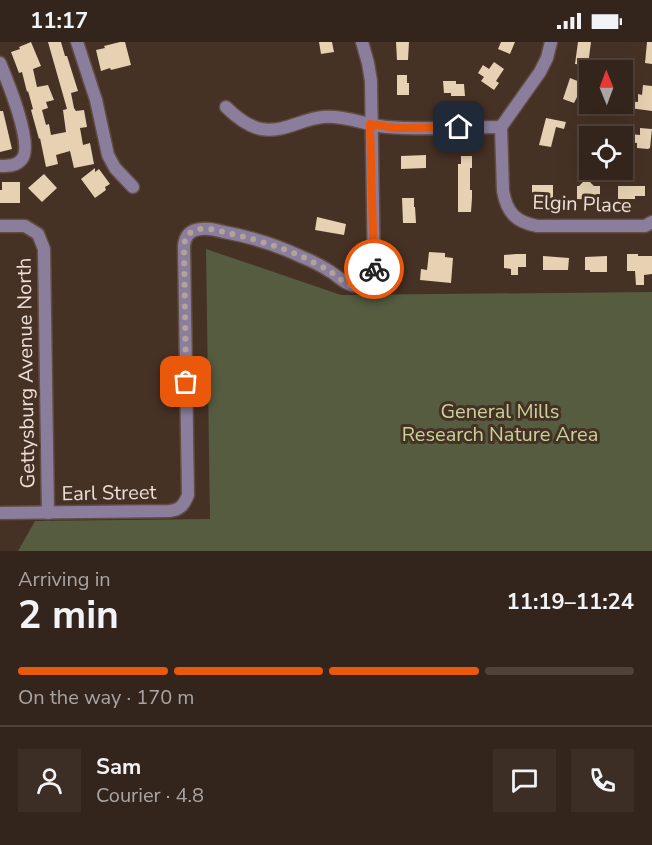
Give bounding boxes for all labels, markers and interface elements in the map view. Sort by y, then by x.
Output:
text: 11:17 [30,6,88,36]
north arrow [579,60,633,114]
map controls [579,60,633,180]
pin [433,101,484,152]
icon: home [442,110,475,143]
button: locate [579,126,633,180]
street label: Elgin Place [532,189,632,219]
courier [344,239,404,299]
icon: bike [358,253,391,286]
street label: Gettysburg Avenue North [10,257,42,489]
pin [160,356,211,407]
icon: bag [169,365,202,398]
park label: General Mills Research Nature Area [402,398,598,448]
street label: Earl Street [61,479,158,507]
text: Arriving in [18,566,111,593]
text: 11:19–11:24 [506,587,634,617]
text: 2 min [18,589,119,642]
text: On the way · 170 m [18,684,194,711]
button: person [18,749,81,812]
button: chat [493,749,556,812]
button: phone [571,749,634,812]
text: Sam [96,752,141,782]
text: Courier · 4.8 [96,782,204,809]

